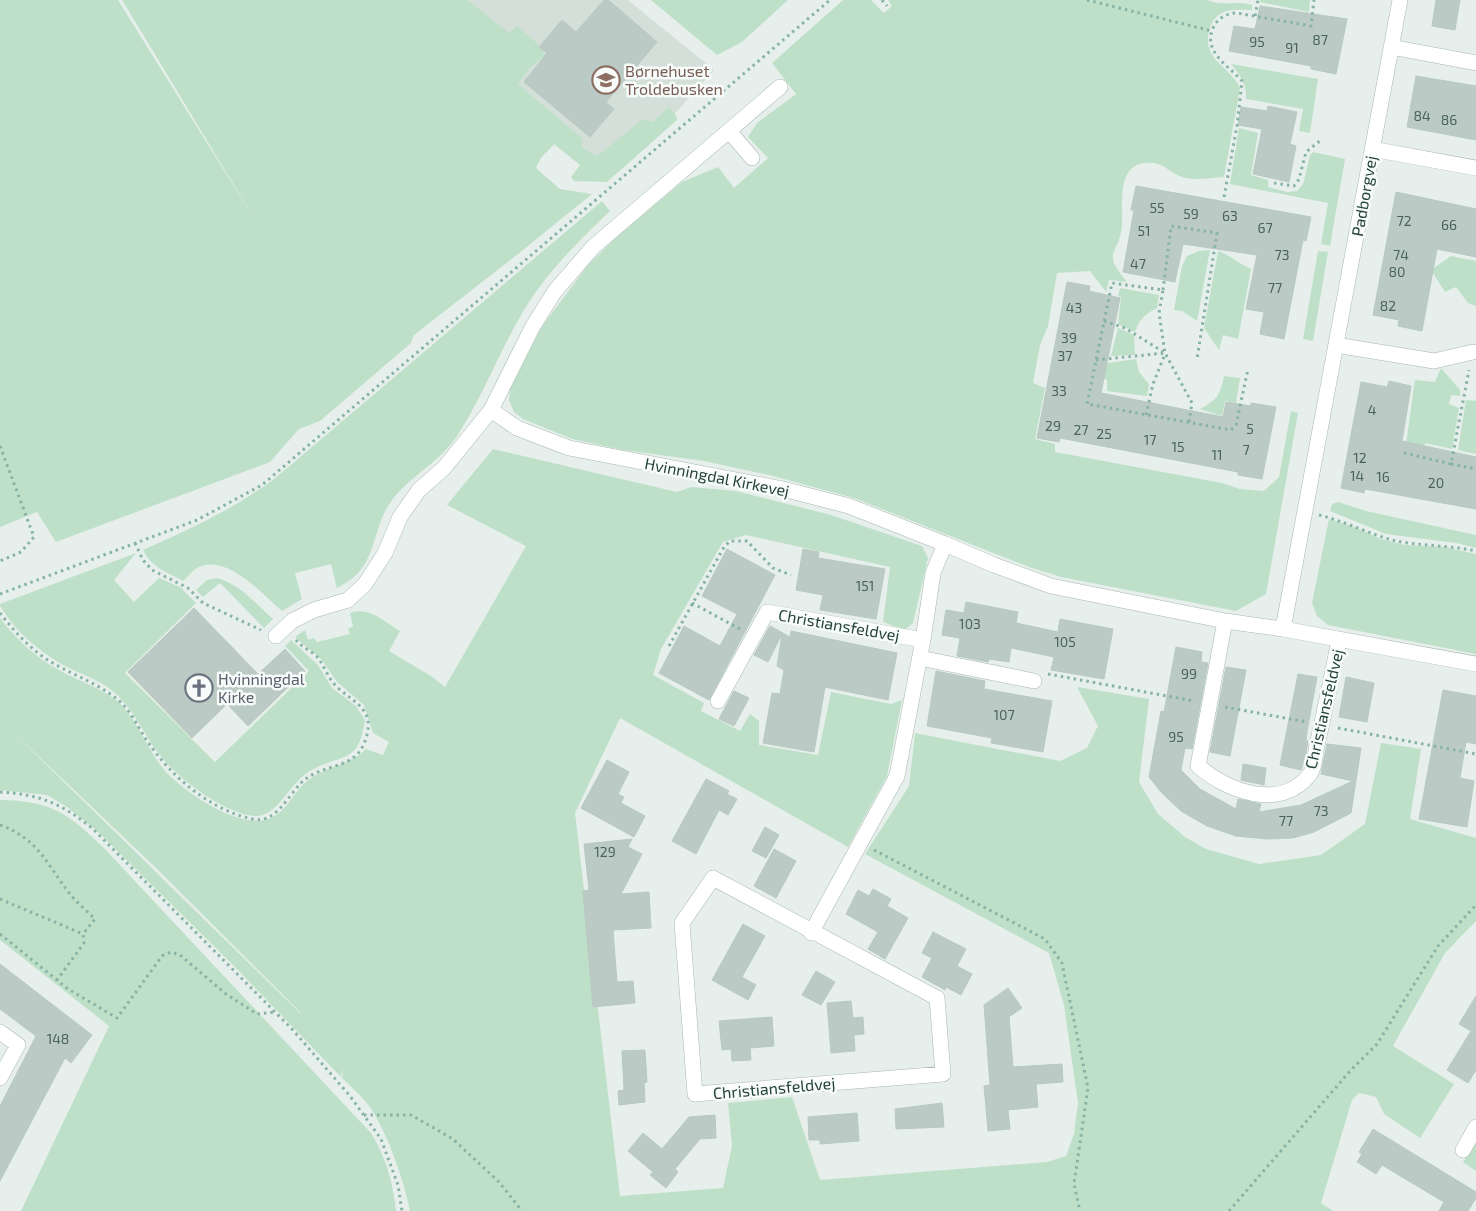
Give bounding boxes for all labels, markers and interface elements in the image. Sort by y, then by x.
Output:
house number: 87 [1312,31,1328,48]
house number: 95 [1249,33,1265,50]
house number: 91 [1285,39,1299,56]
place label: Børnehuset Troldebusken [625,61,723,98]
school or university icon: Børnehuset Troldebusken [591,65,621,95]
house number: 84 [1413,107,1431,124]
house number: 86 [1441,111,1457,128]
street label: Padborgvej [1347,154,1381,238]
house number: 55 [1149,199,1165,216]
house number: 59 [1183,205,1199,222]
house number: 63 [1222,207,1238,224]
house number: 72 [1396,212,1412,229]
house number: 66 [1441,216,1457,233]
house number: 67 [1257,219,1273,236]
house number: 51 [1137,222,1151,239]
house number: 73 [1275,246,1289,263]
house number: 74 [1393,246,1409,263]
house number: 47 [1130,255,1146,272]
house number: 80 [1389,263,1405,280]
house number: 77 [1268,279,1282,296]
house number: 82 [1380,297,1396,314]
house number: 43 [1066,299,1082,316]
house number: 39 [1061,329,1077,346]
house number: 37 [1058,347,1072,364]
house number: 33 [1051,382,1067,399]
house number: 4 [1368,401,1376,418]
house number: 29 [1045,417,1061,434]
house number: 5 [1246,420,1254,437]
house number: 27 [1073,421,1089,438]
house number: 25 [1096,425,1112,442]
house number: 17 [1144,431,1156,448]
house number: 15 [1171,438,1185,455]
house number: 7 [1242,441,1250,458]
house number: 11 [1211,446,1223,463]
house number: 12 [1353,449,1367,466]
street label: Hvinningdal Kirkevej [643,453,791,501]
house number: 14 [1350,467,1364,484]
house number: 16 [1376,468,1390,485]
house number: 20 [1428,474,1444,491]
house number: 151 [856,577,874,594]
street label: Christiansfeldvej [777,605,901,645]
house number: 103 [959,615,981,632]
house number: 105 [1054,633,1076,650]
street label: Christiansfeldvej [1300,647,1348,771]
house number: 99 [1181,665,1197,682]
place label: Hvinningdal Kirke [218,669,305,706]
church icon: Hvinningdal Kirke [184,673,214,703]
house number: 107 [993,706,1015,723]
house number: 95 [1168,728,1184,745]
house number: 73 [1314,802,1328,819]
house number: 77 [1279,812,1293,829]
house number: 129 [594,843,616,860]
house number: 148 [47,1030,69,1047]
street label: Christiansfeldvej [712,1073,836,1103]

